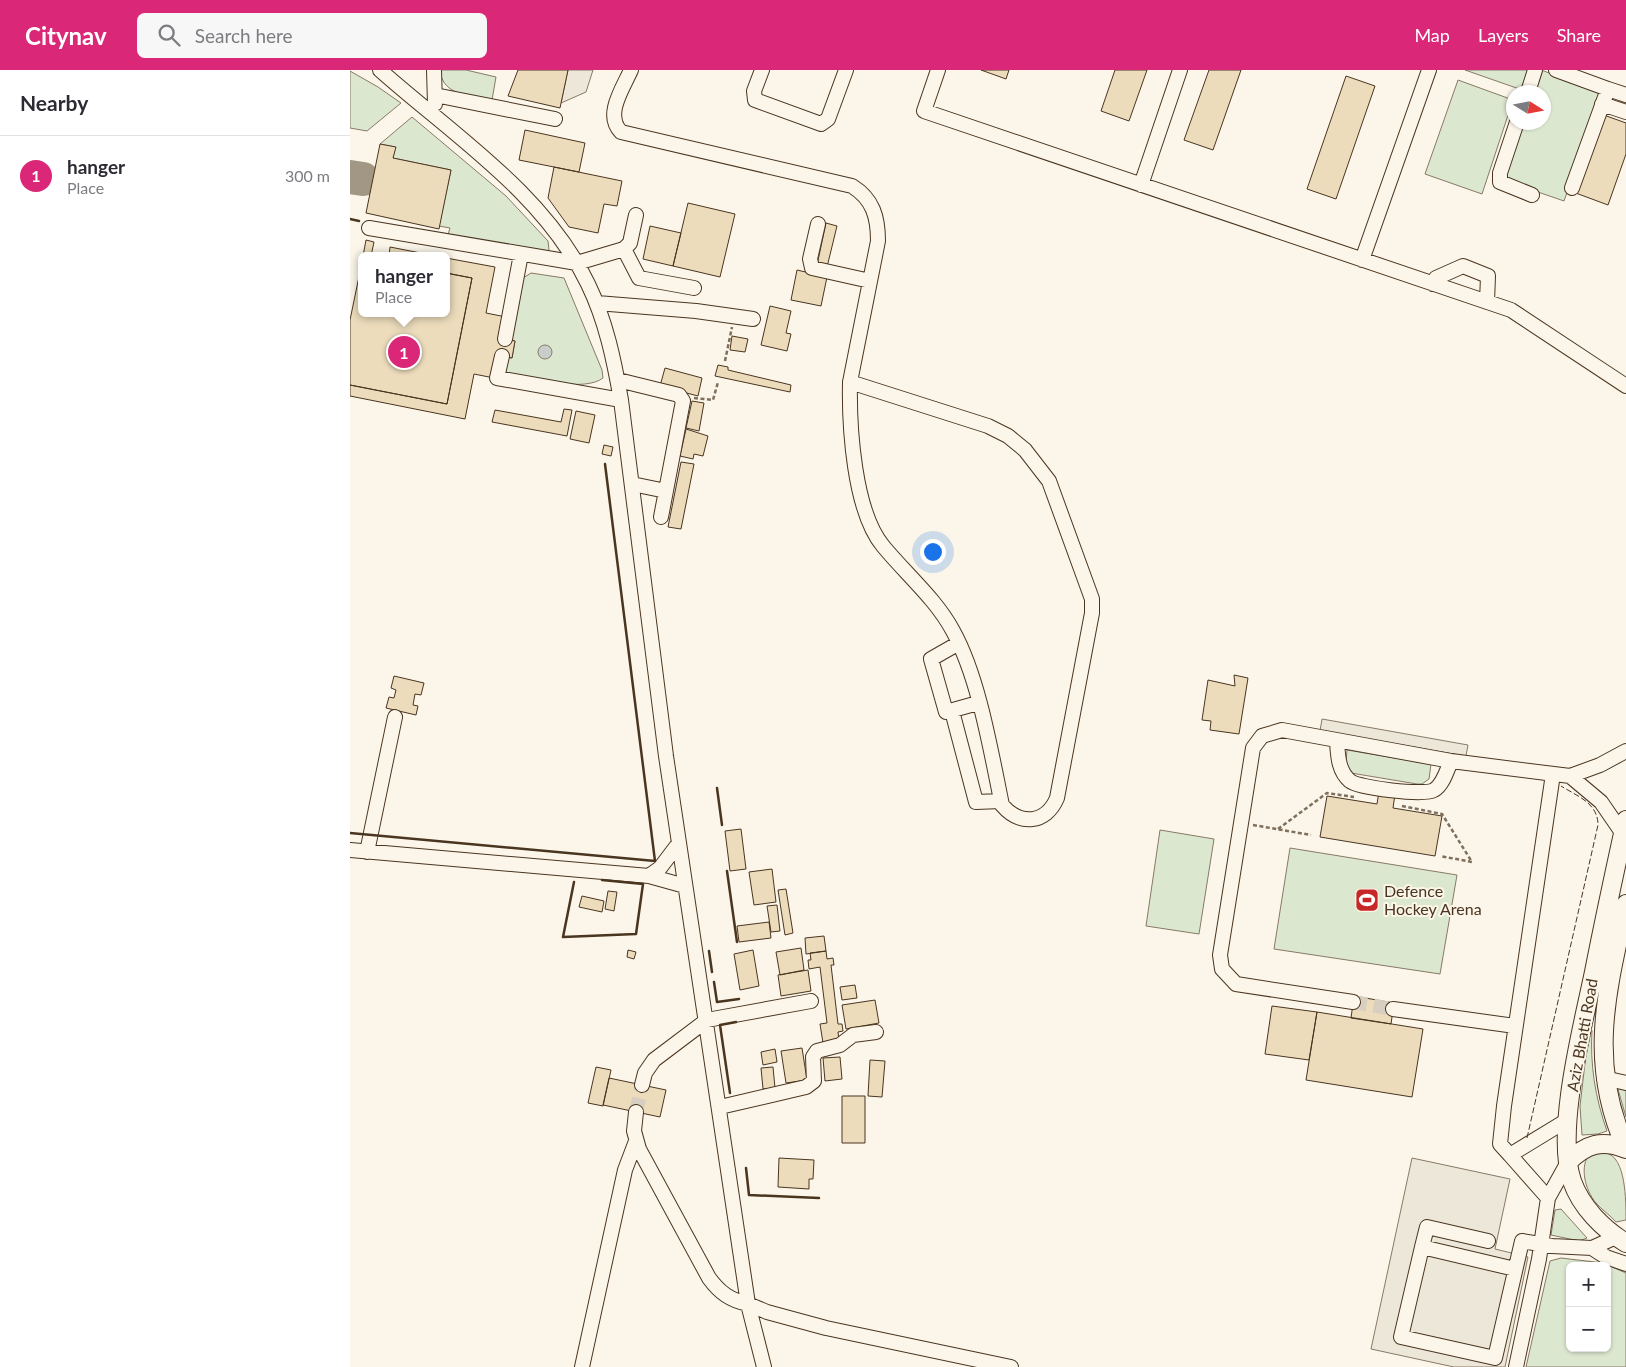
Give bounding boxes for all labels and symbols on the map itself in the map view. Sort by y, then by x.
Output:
north arrow [1506,85,1551,130]
pin: 1 [388,333,420,371]
your location [920,539,946,565]
place label: Defence Hockey Arena [1384,881,1482,918]
sports icon: Defence Hockey Arena [1354,887,1380,913]
street label: Aziz Bhatti Road [1562,977,1601,1093]

